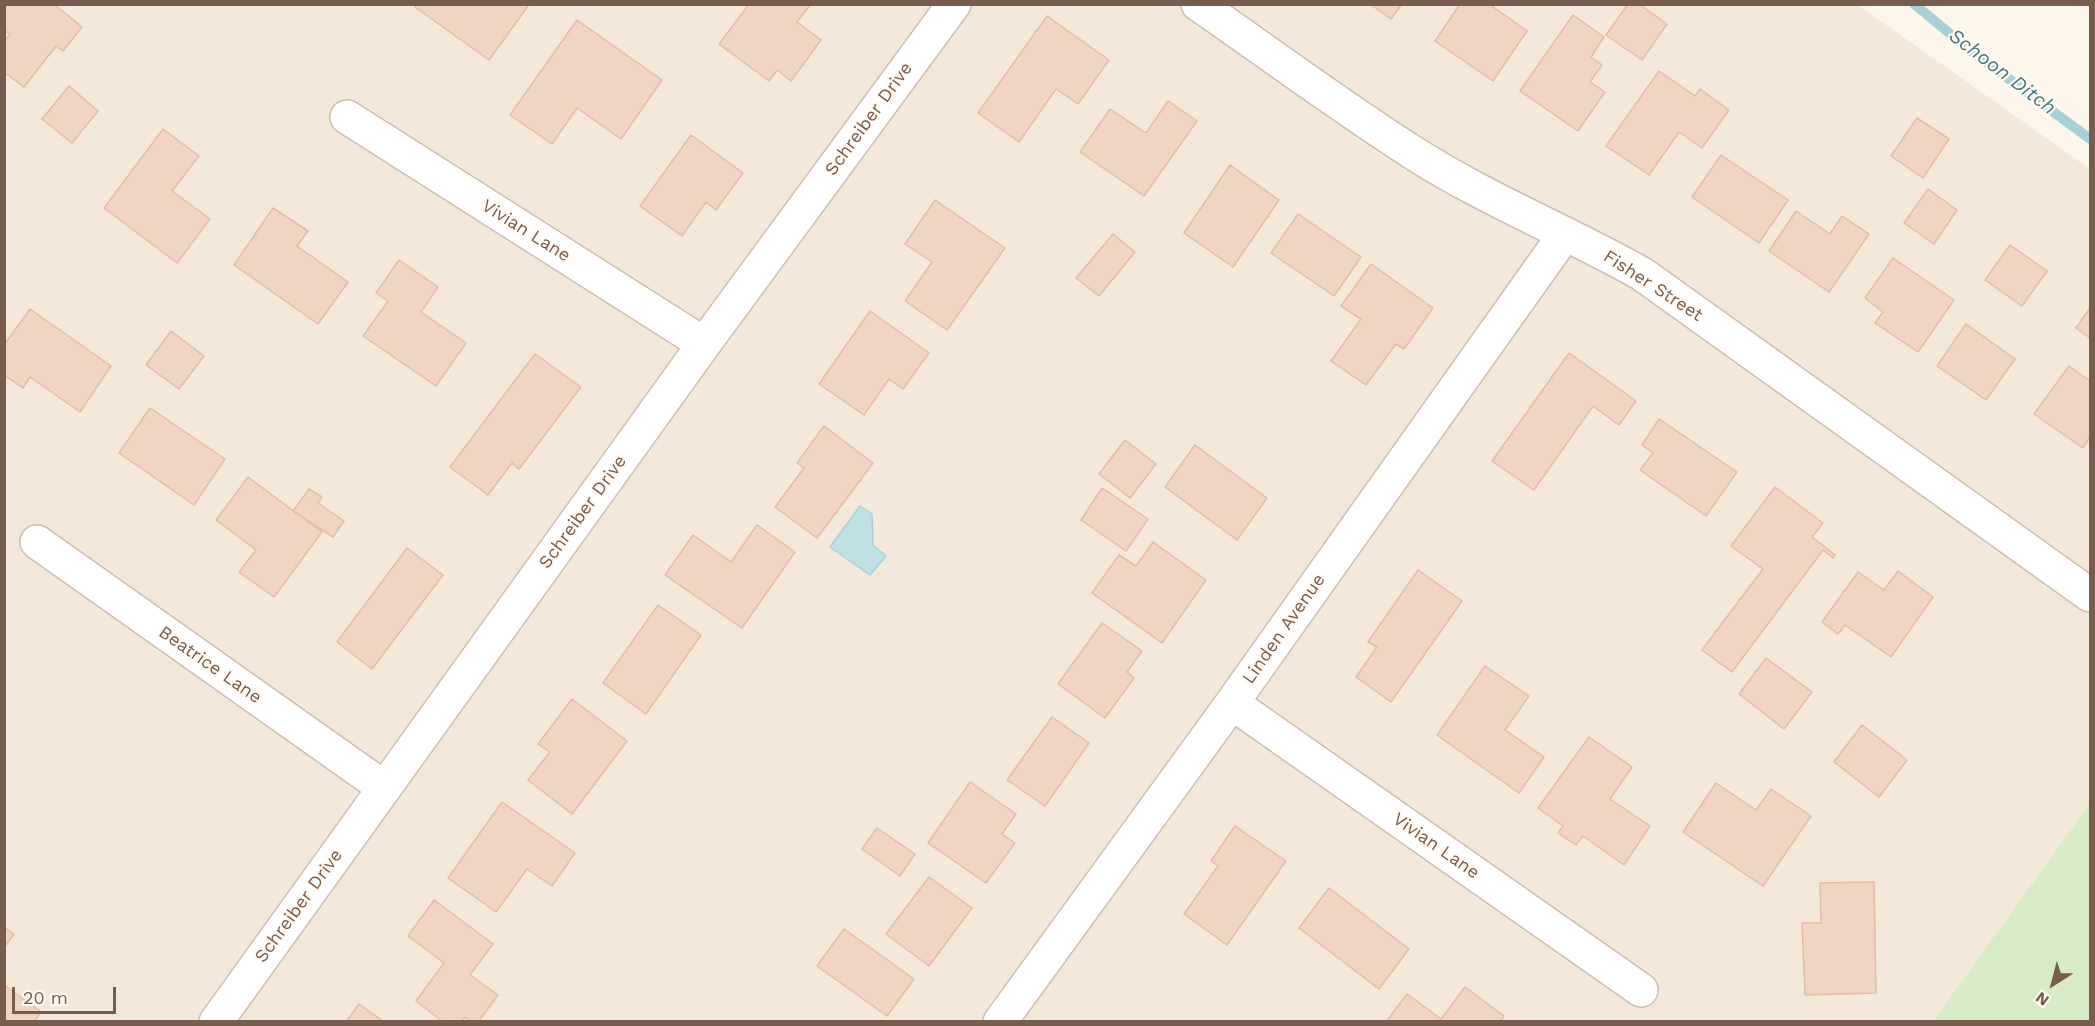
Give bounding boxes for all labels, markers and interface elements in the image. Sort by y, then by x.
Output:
water label: Schoon Ditch [1944,24,2060,120]
street label: Schreiber Drive [821,58,917,180]
street label: Vivian Lane [478,195,574,267]
street label: Fisher Street [1599,246,1707,326]
street label: Schreiber Drive [535,451,631,573]
street label: Linden Avenue [1238,570,1330,688]
street label: Beatrice Lane [154,622,266,708]
street label: Vivian Lane [1389,808,1483,884]
street label: Schreiber Drive [251,845,347,967]
north arrow [2023,954,2083,1014]
scale bar [15,975,118,1013]
text: 20 m [23,987,68,1008]
text: N [2032,988,2053,1010]

